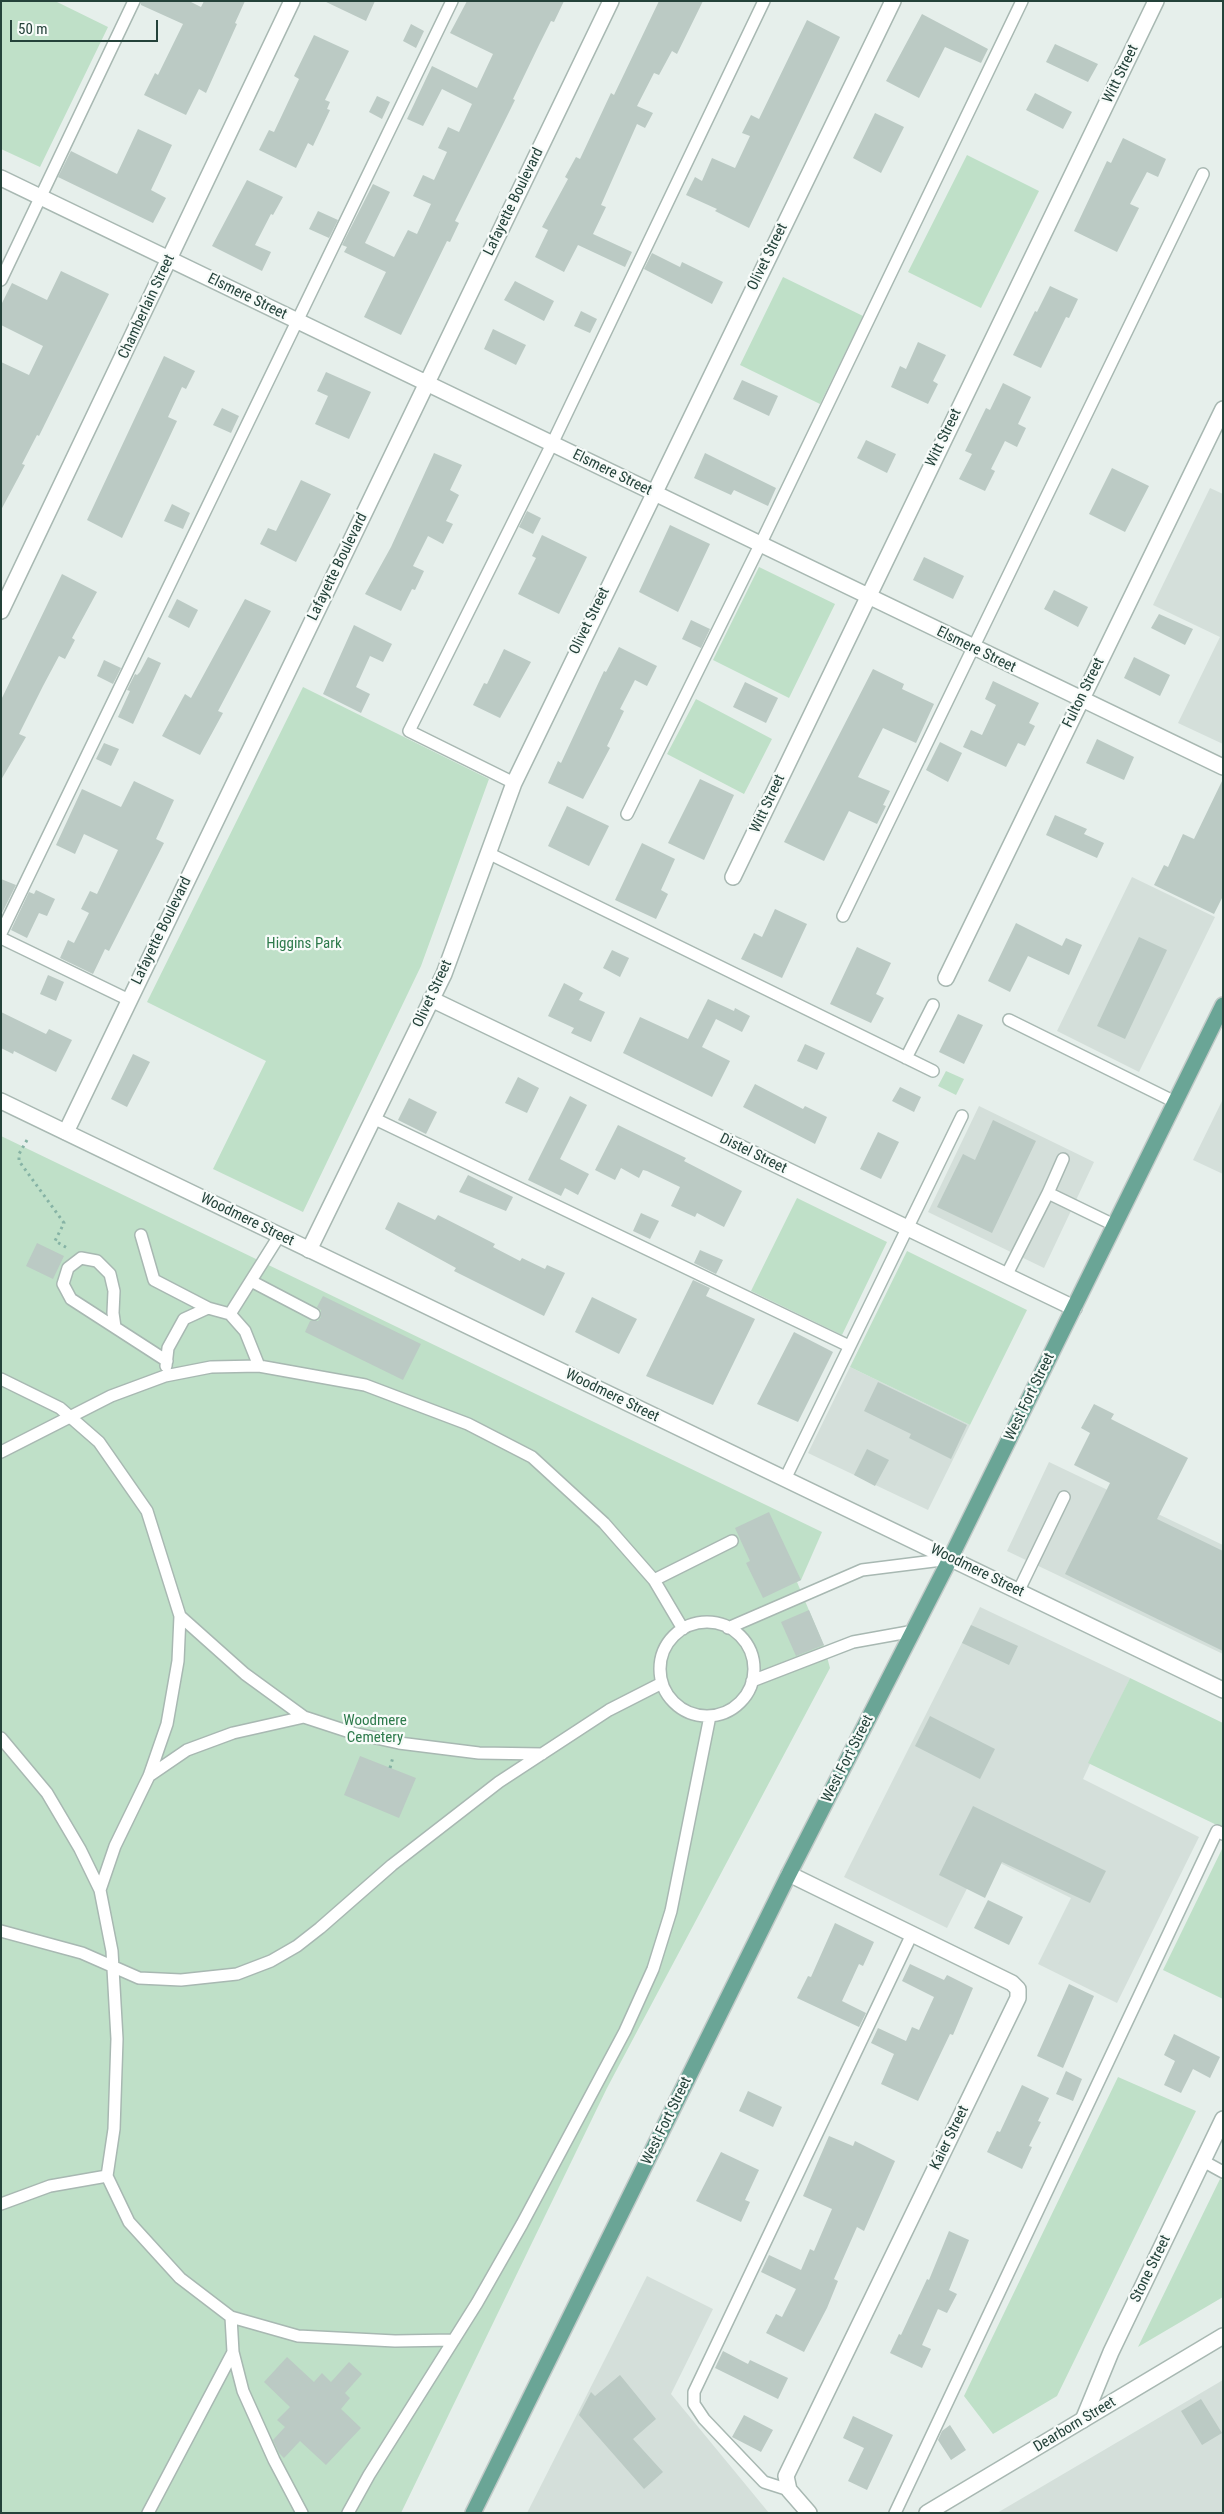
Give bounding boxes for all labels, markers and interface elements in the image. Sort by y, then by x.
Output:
scale bar [12,10,160,42]
text: 50 m [18,20,48,38]
street label: Witt Street [1099,42,1143,106]
street label: Lafayette Boulevard [480,145,548,259]
street label: Olivet Street [744,221,792,293]
street label: Chamberlain Street [115,252,179,362]
street label: Elsmere Street [204,270,290,324]
street label: Witt Street [922,406,966,470]
street label: Elsmere Street [569,446,655,500]
street label: Lafayette Boulevard [304,510,372,624]
street label: Olivet Street [566,585,614,657]
street label: Elsmere Street [933,623,1019,677]
street label: Fulton Street [1059,655,1109,731]
street label: Witt Street [747,772,789,836]
street label: Lafayette Boulevard [128,874,196,988]
park label: Higgins Park [266,935,342,953]
street label: Olivet Street [410,957,456,1031]
street label: Distel Street [717,1130,789,1178]
street label: Woodmere Street [197,1190,297,1250]
street label: West Fort Street [1001,1350,1059,1444]
street label: Woodmere Street [562,1366,662,1426]
street label: Woodmere Street [927,1541,1027,1601]
park label: Woodmere Cemetery [343,1712,407,1747]
street label: West Fort Street [818,1712,878,1806]
street label: West Fort Street [638,2074,696,2168]
street label: Kaier Street [927,2103,973,2173]
street label: Stone Street [1127,2232,1175,2306]
street label: Dearborn Street [1031,2393,1119,2457]

